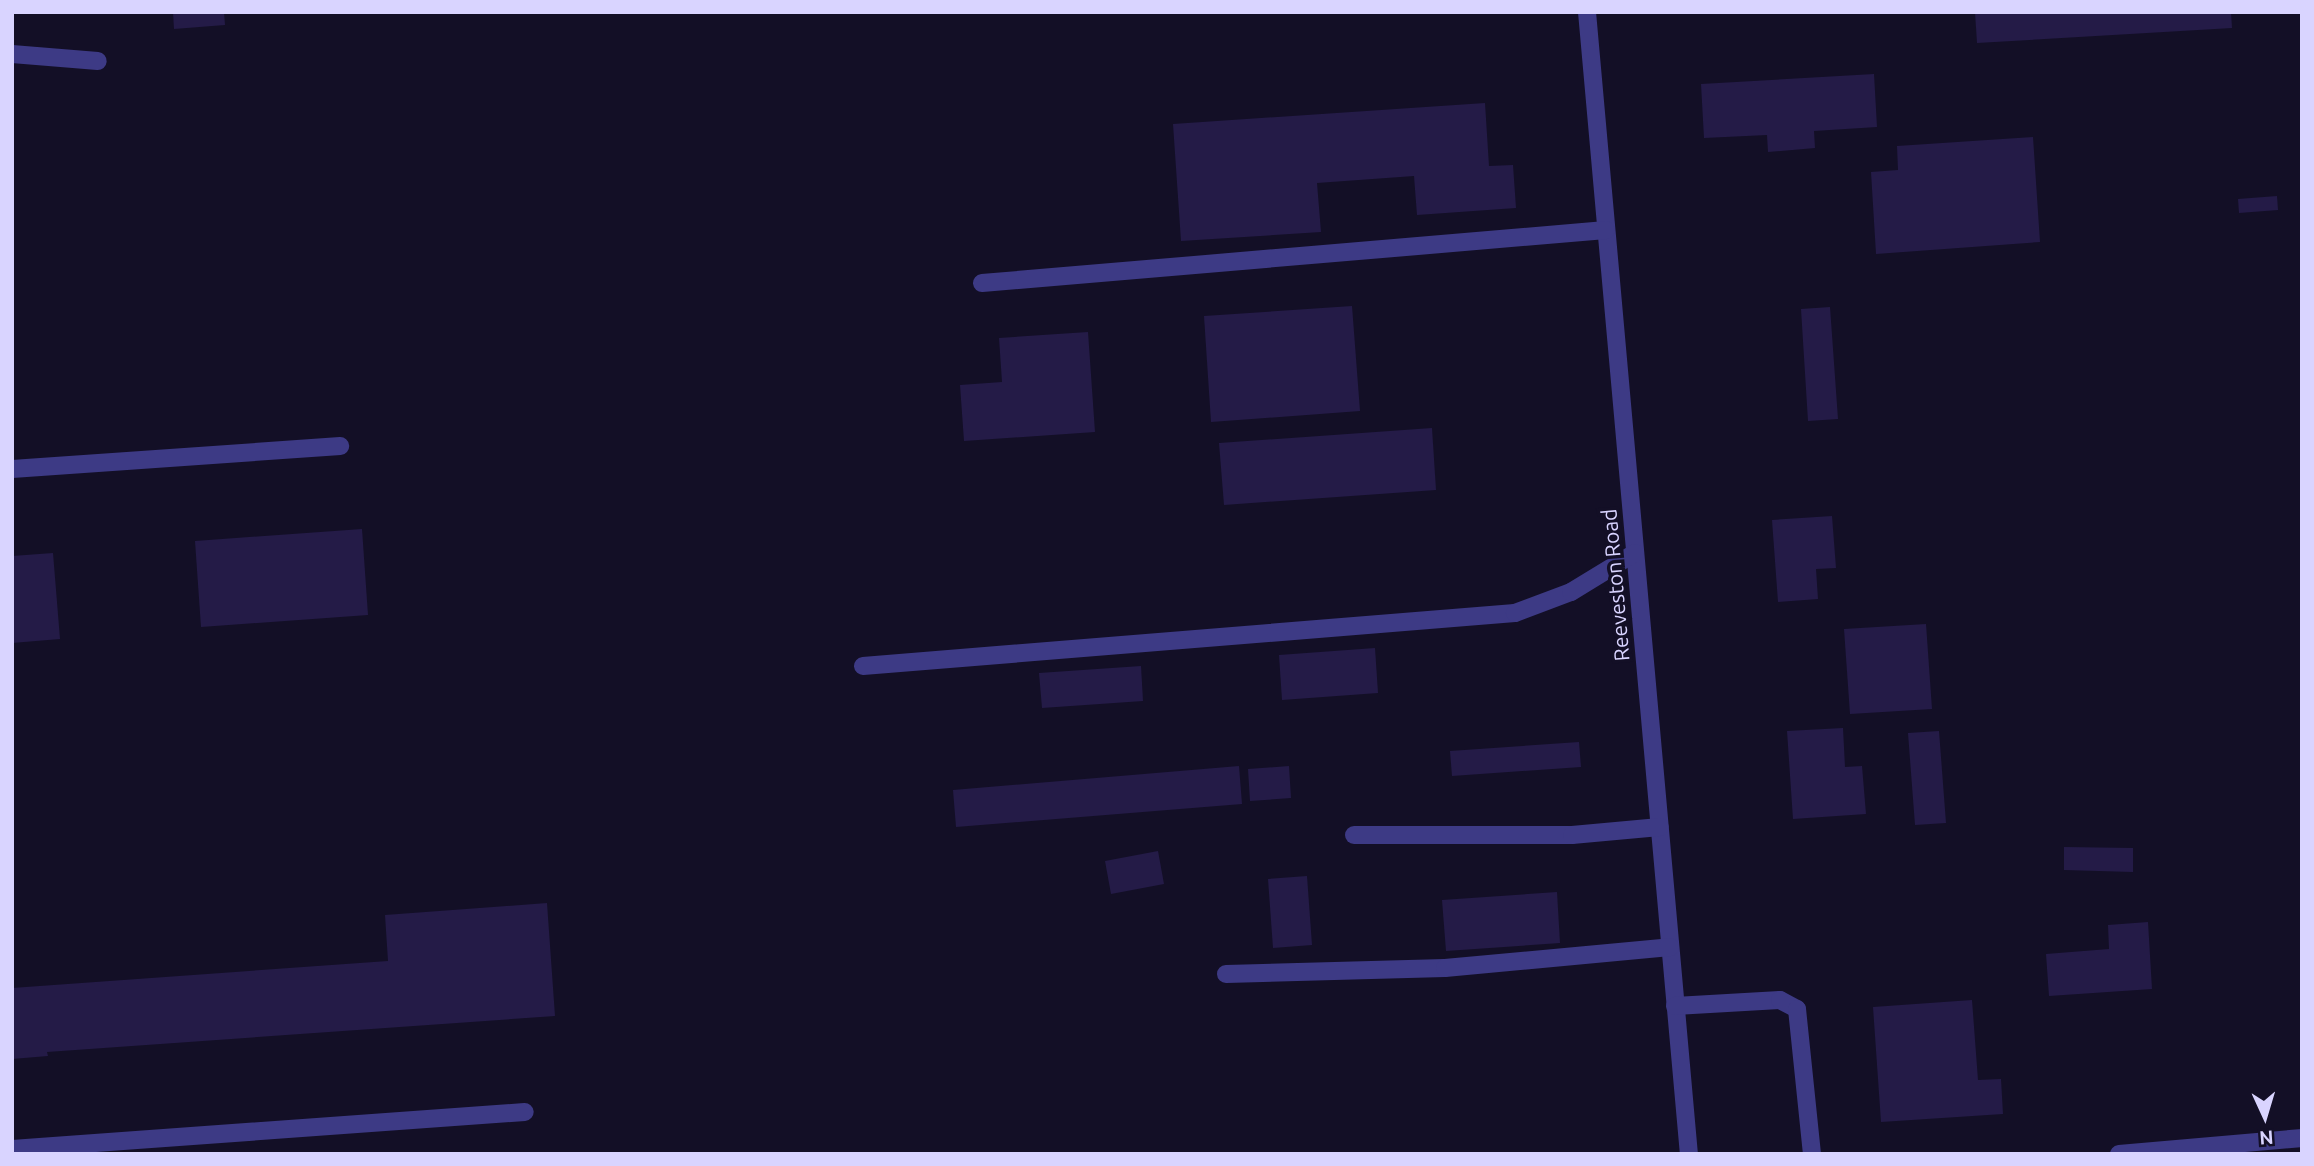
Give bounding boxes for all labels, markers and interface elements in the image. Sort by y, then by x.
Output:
street label: Reeveston Road [1596,508,1634,662]
north arrow [2230,1082,2300,1152]
text: N [2259,1126,2274,1149]

